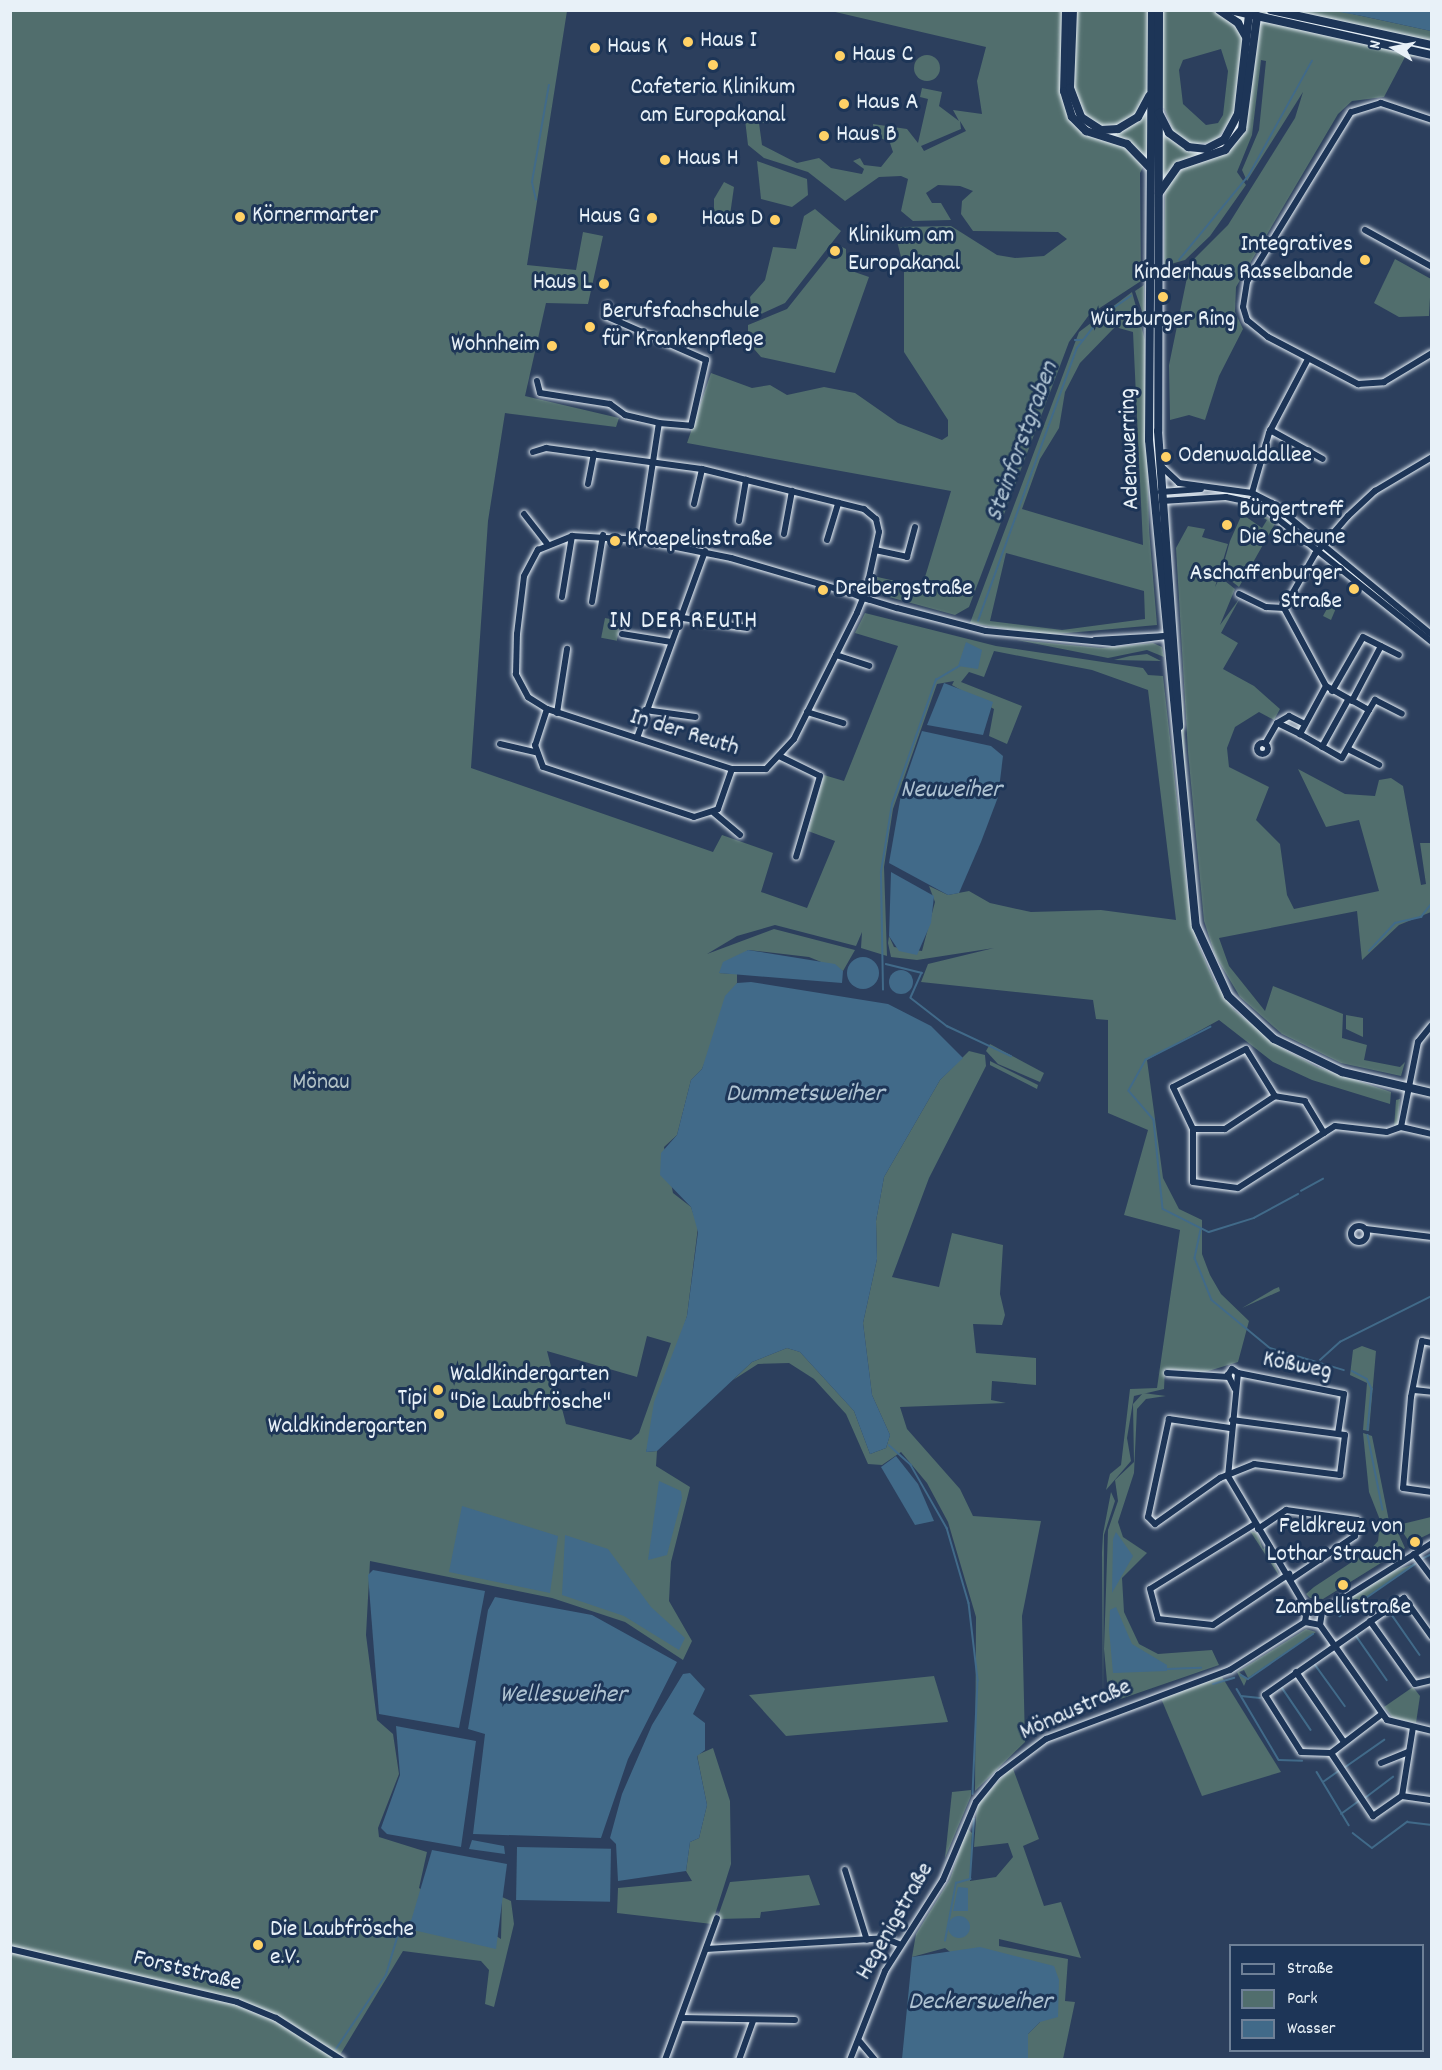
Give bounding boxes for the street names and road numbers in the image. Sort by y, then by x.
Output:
street label: Adenauerring [1114,388,1148,510]
street label: In der Reuth [626,704,742,764]
street label: Kößweg [1260,1346,1334,1388]
street label: Mönaustraße [1016,1674,1136,1748]
street label: Hegenigstraße [851,1858,941,1986]
street label: Forststraße [130,1945,244,1999]

